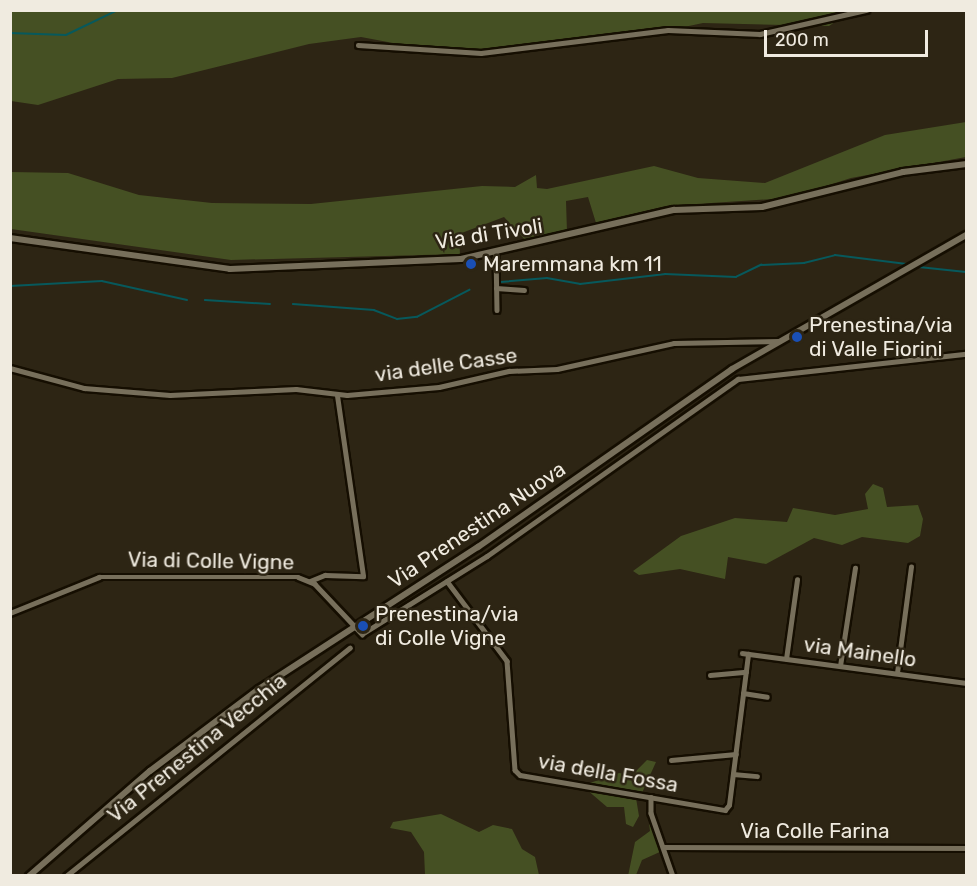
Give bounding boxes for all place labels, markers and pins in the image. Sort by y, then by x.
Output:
place label: Maremmana km 11 [483,251,662,277]
marker: Maremmana km 11 [464,257,478,271]
place label: Prenestina/via di Valle Fiorini [809,312,953,362]
marker: Prenestina/via di Valle Fiorini [790,330,804,344]
place label: Prenestina/via di Colle Vigne [375,601,519,651]
marker: Prenestina/via di Colle Vigne [356,619,370,633]

